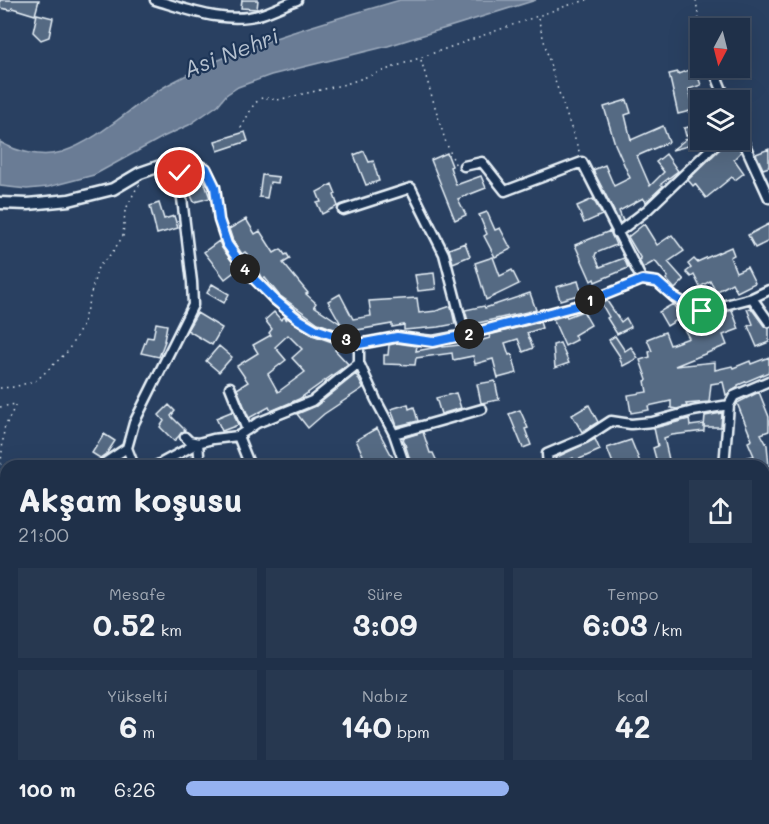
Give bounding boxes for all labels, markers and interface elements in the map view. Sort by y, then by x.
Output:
north arrow [690,18,750,78]
map controls [690,18,750,150]
water label: Asi Nehri [179,20,283,83]
button: layers [690,90,750,150]
pin [154,147,205,198]
icon: check [163,156,196,189]
pin: 4 [230,254,260,284]
text: 4 [240,258,250,279]
pin: 1 [575,285,605,315]
pin [676,285,727,336]
text: 1 [586,289,594,310]
icon: arrive [685,294,718,327]
pin: 2 [454,319,484,349]
text: 2 [465,323,473,344]
pin: 3 [331,324,361,354]
text: 3 [341,328,351,349]
text: Akşam koşusu [18,477,243,520]
button: share [689,480,752,543]
text: 21:00 [18,521,69,547]
text: Mesafe [109,583,166,604]
text: Süre [367,583,403,604]
text: Tempo [607,583,658,604]
text: 0.52 [93,604,156,644]
text: 3:09 [353,604,417,644]
text: 6:03 [583,604,648,644]
text: km [156,619,182,640]
text: /km [648,619,683,640]
text: Yükselti [107,685,168,706]
text: Nabız [362,685,408,706]
text: kcal [617,685,649,706]
text: 6 [119,706,137,746]
text: 140 [340,706,392,746]
text: 42 [615,706,651,746]
text: m [137,721,155,742]
text: bpm [392,721,430,742]
text: 100 m [18,776,76,802]
text: 6:26 [114,776,156,802]

